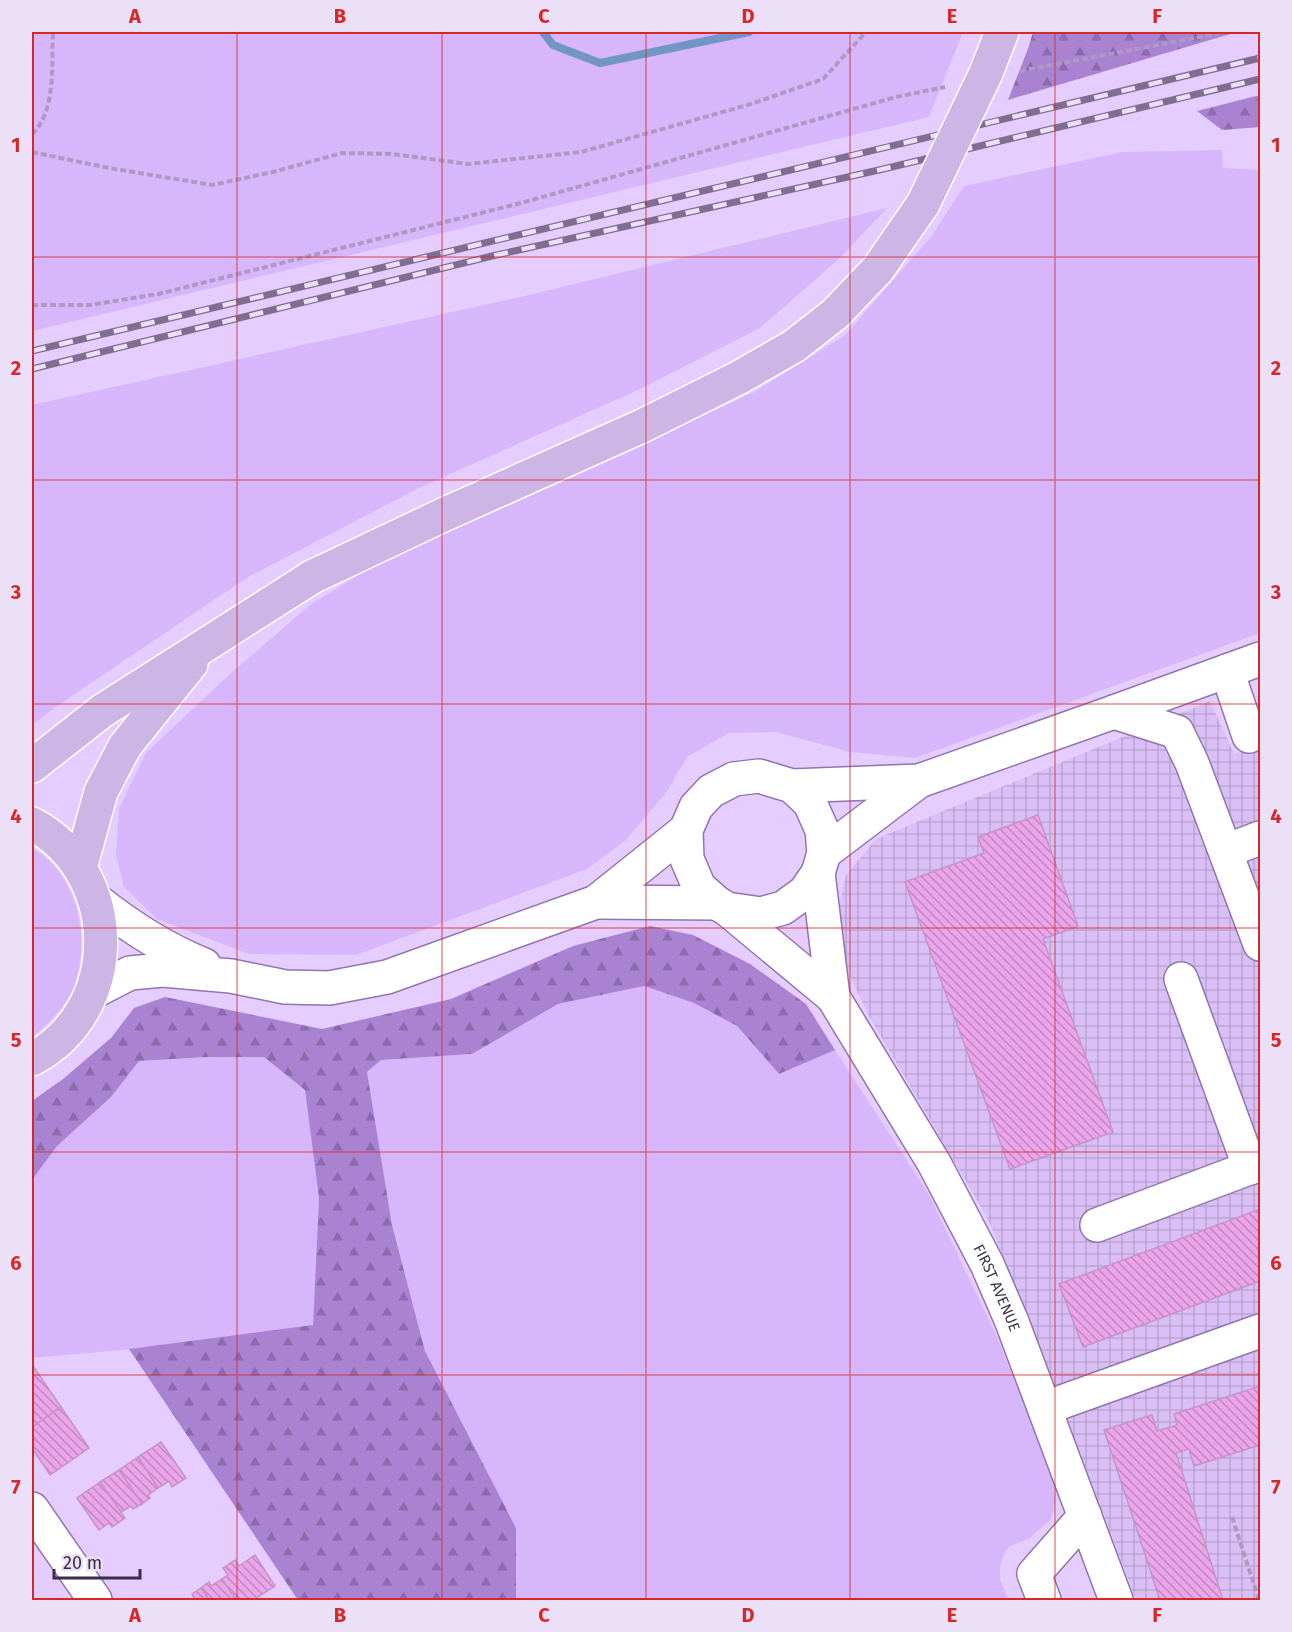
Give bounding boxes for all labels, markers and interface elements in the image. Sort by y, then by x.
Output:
text: A [128,4,142,28]
text: B [334,4,346,28]
text: C [538,4,550,28]
text: D [741,4,755,28]
text: E [947,4,957,28]
text: F [1152,4,1162,28]
text: 1 [11,133,21,157]
text: 1 [1271,133,1281,157]
text: 2 [11,356,21,380]
text: 2 [1271,356,1281,380]
text: 3 [10,580,21,604]
text: 3 [1270,580,1281,604]
text: 4 [10,804,22,828]
text: 4 [1270,804,1282,828]
text: 5 [11,1028,22,1052]
text: 5 [1271,1028,1282,1052]
street label: FIRST AVENUE [969,1241,1024,1334]
text: 6 [10,1251,22,1275]
text: 6 [1270,1251,1282,1275]
text: 7 [11,1475,21,1499]
text: 7 [1271,1475,1281,1499]
scale bar [54,1542,140,1580]
text: 20 m [63,1552,102,1574]
text: A [128,1603,142,1627]
text: B [334,1603,346,1627]
text: C [538,1603,550,1627]
text: D [741,1603,755,1627]
text: E [947,1603,957,1627]
text: F [1152,1603,1162,1627]

